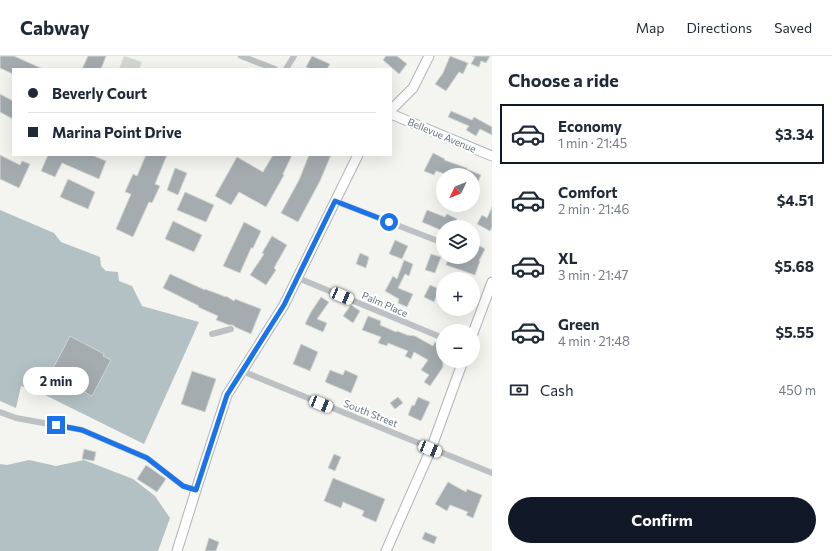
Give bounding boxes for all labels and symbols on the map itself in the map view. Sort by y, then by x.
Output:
street label: Bellevue Avenue [406,115,478,155]
north arrow [436,168,480,212]
route start [380,213,398,231]
car [329,286,355,306]
street label: Palm Place [360,289,410,319]
callout: 2 min [23,367,89,395]
car [308,394,334,414]
street label: South Street [342,397,400,429]
route end [47,416,65,434]
car [417,439,443,459]

